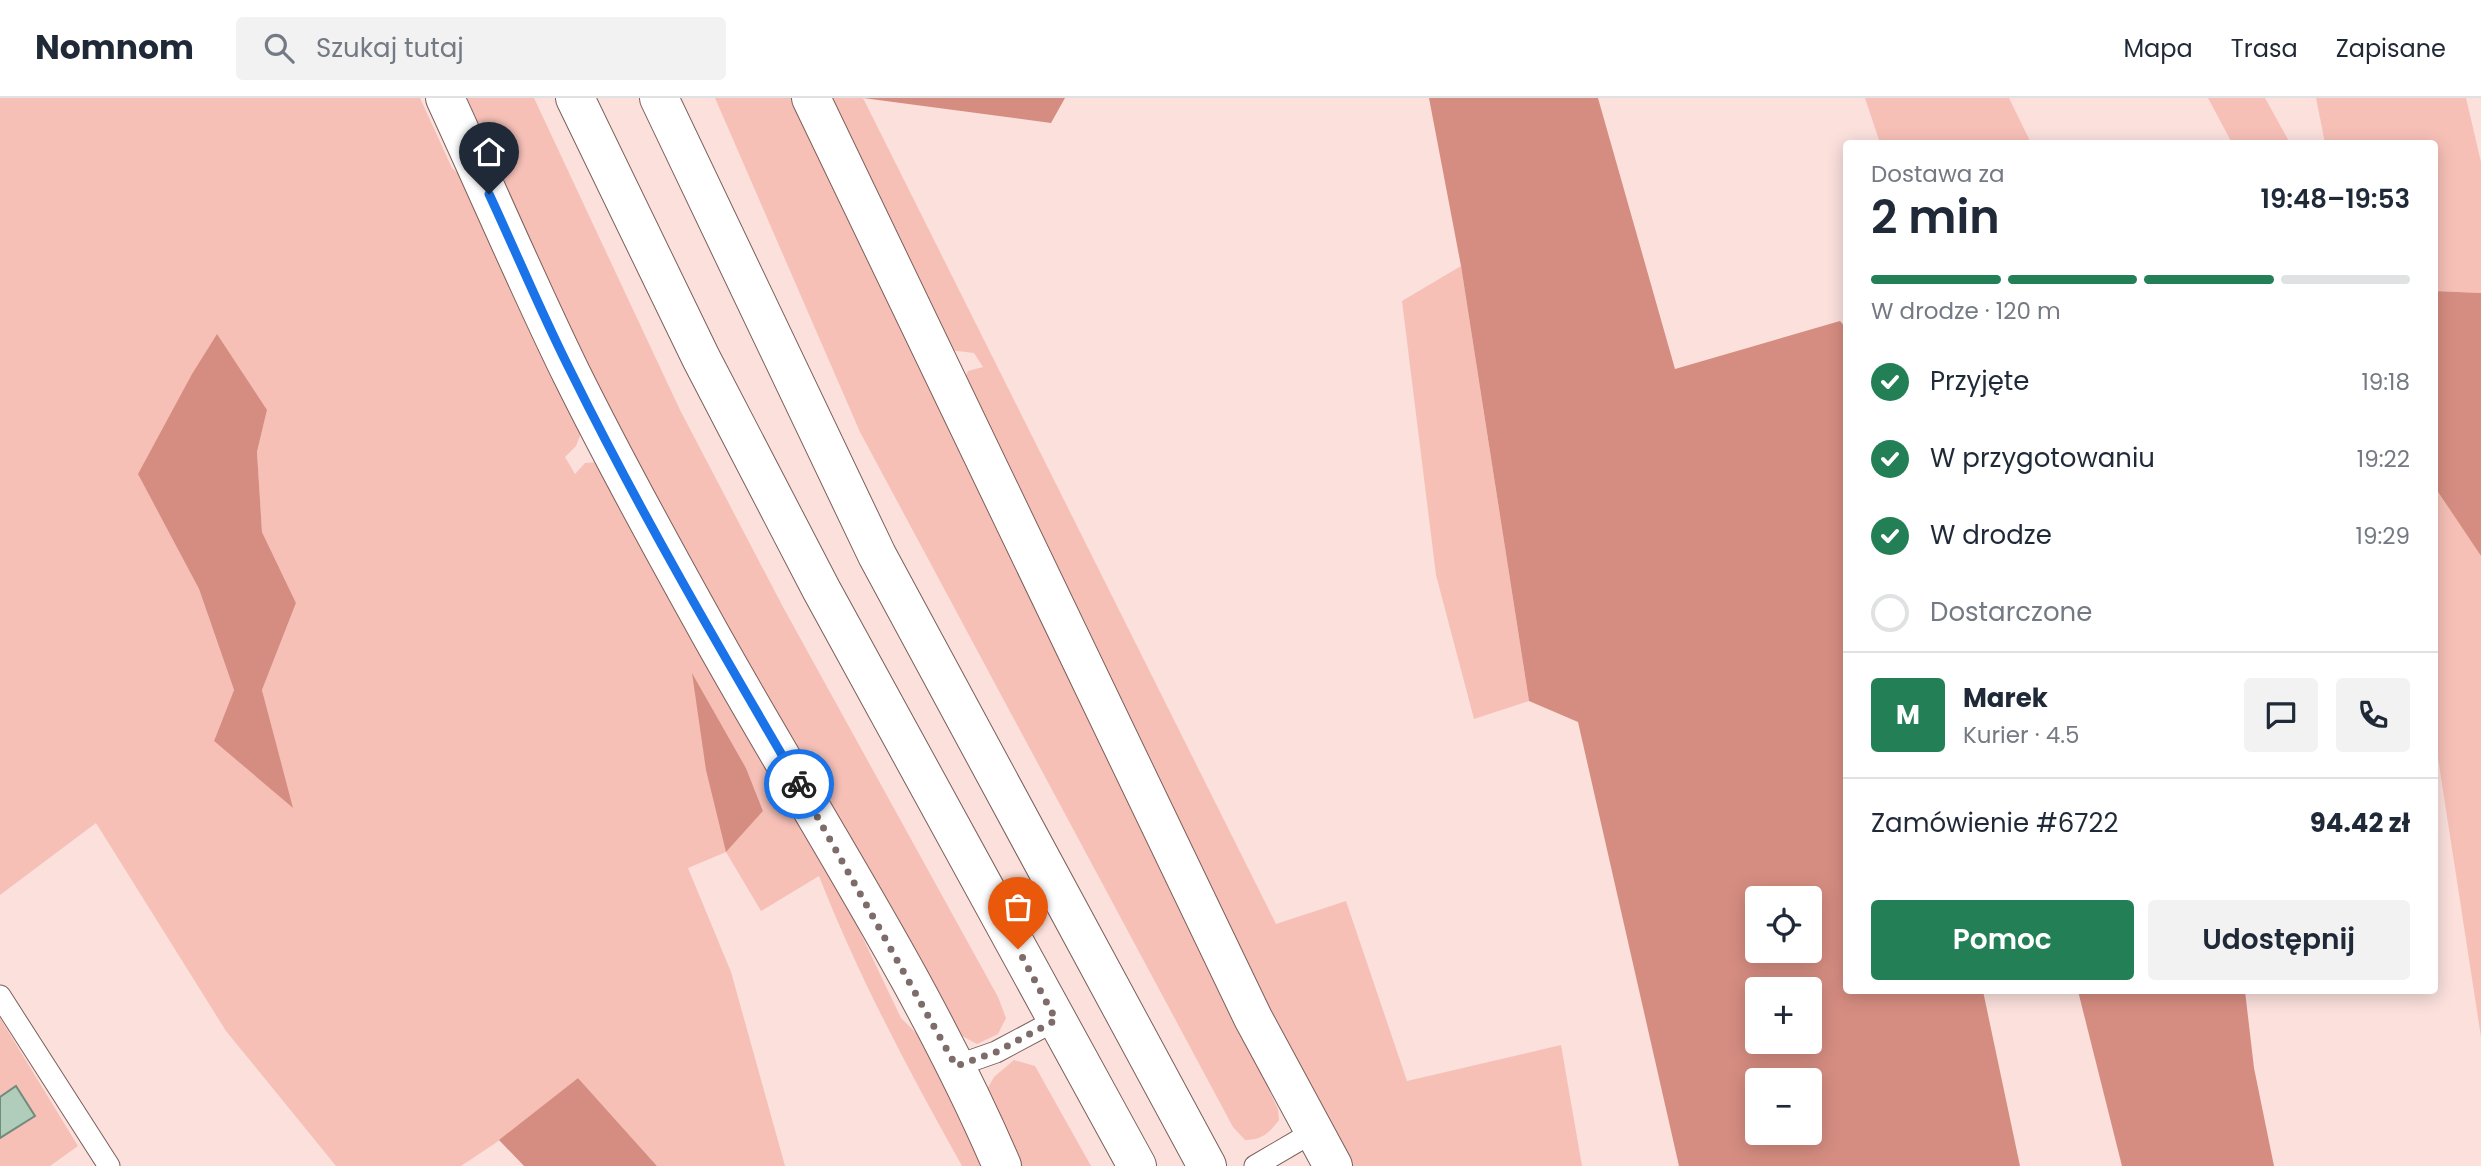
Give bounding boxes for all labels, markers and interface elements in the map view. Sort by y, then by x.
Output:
search box [236,17,726,80]
text: Nomnom [35,24,194,71]
icon: search [260,29,298,67]
text: Szukaj tutaj [316,30,464,66]
text: Mapa [2123,32,2193,65]
text: Trasa [2231,32,2298,65]
text: Zapisane [2336,32,2446,65]
pin [459,122,519,194]
icon: home [470,133,508,171]
text: Dostawa za [1871,158,2004,190]
text: 19:48–19:53 [2260,181,2410,217]
text: 2 min [1871,185,2000,249]
text: W drodze · 120 m [1871,295,2061,327]
icon: check [1871,363,1909,401]
text: Przyjęte [1930,363,2029,399]
text: 19:18 [2361,366,2410,398]
icon: check [1871,440,1909,478]
text: W przygotowaniu [1930,440,2155,476]
text: 19:22 [2357,443,2410,475]
icon: check [1871,517,1909,555]
text: W drodze [1930,517,2052,553]
text: 19:29 [2356,520,2410,552]
text: Dostarczone [1930,594,2092,630]
button: chat [2244,678,2318,752]
button: phone [2336,678,2410,752]
text: Marek [1963,680,2048,716]
text: M [1896,697,1920,733]
text: Kurier · 4.5 [1963,719,2079,751]
courier [764,749,834,819]
icon: bike [780,765,818,803]
text: Zamówienie #6722 [1871,805,2118,841]
text: 94.42 zł [2310,805,2410,841]
pin [988,877,1048,949]
map controls [1745,886,1822,1145]
button: locate [1745,886,1822,963]
icon: bag [999,888,1037,926]
button: Pomoc [1871,900,2134,980]
button: Udostępnij [2148,900,2410,980]
button: + [1745,977,1822,1054]
button: − [1745,1068,1822,1145]

